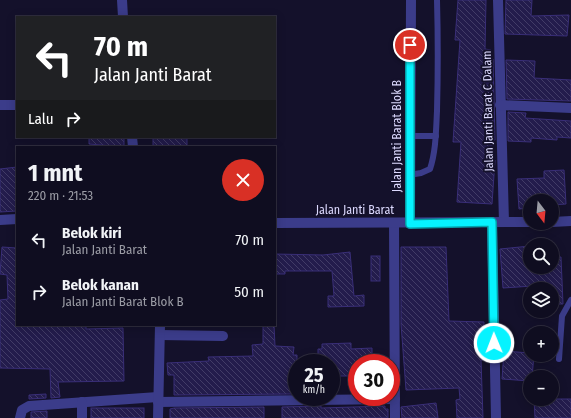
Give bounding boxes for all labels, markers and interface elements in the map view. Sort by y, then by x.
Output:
pin [393,28,427,62]
text: 70 m [94,30,148,63]
icon: left [28,32,80,84]
icon: arrive [399,34,421,56]
street label: Jalan Janti Barat C Dalam [480,50,496,172]
text: Jalan Janti Barat [94,64,212,86]
street label: Jalan Janti Barat Blok B [390,79,404,192]
icon: right [62,108,84,130]
text: Lalu [28,110,54,128]
text: 1 mnt [28,159,82,187]
button: close [222,159,264,201]
text: 220 m · 21:53 [28,188,93,203]
north arrow [523,194,559,230]
map controls [523,194,559,406]
street label: Jalan Janti Barat [316,203,394,217]
text: Belok kiri [62,224,122,242]
icon: left [28,229,50,251]
text: 70 m [235,231,264,249]
button: search [523,238,559,274]
text: Jalan Janti Barat [62,242,147,257]
text: Belok kanan [62,276,139,294]
icon: right [28,281,50,303]
button: layers [523,282,559,318]
text: 50 m [234,283,264,301]
text: Jalan Janti Barat Blok B [62,294,184,309]
position arrow [473,322,515,364]
button: + [523,326,559,362]
speed limit sign: 30 [348,354,400,406]
text: 25 [304,363,324,387]
button: − [523,370,559,406]
text: km/h [303,384,325,396]

